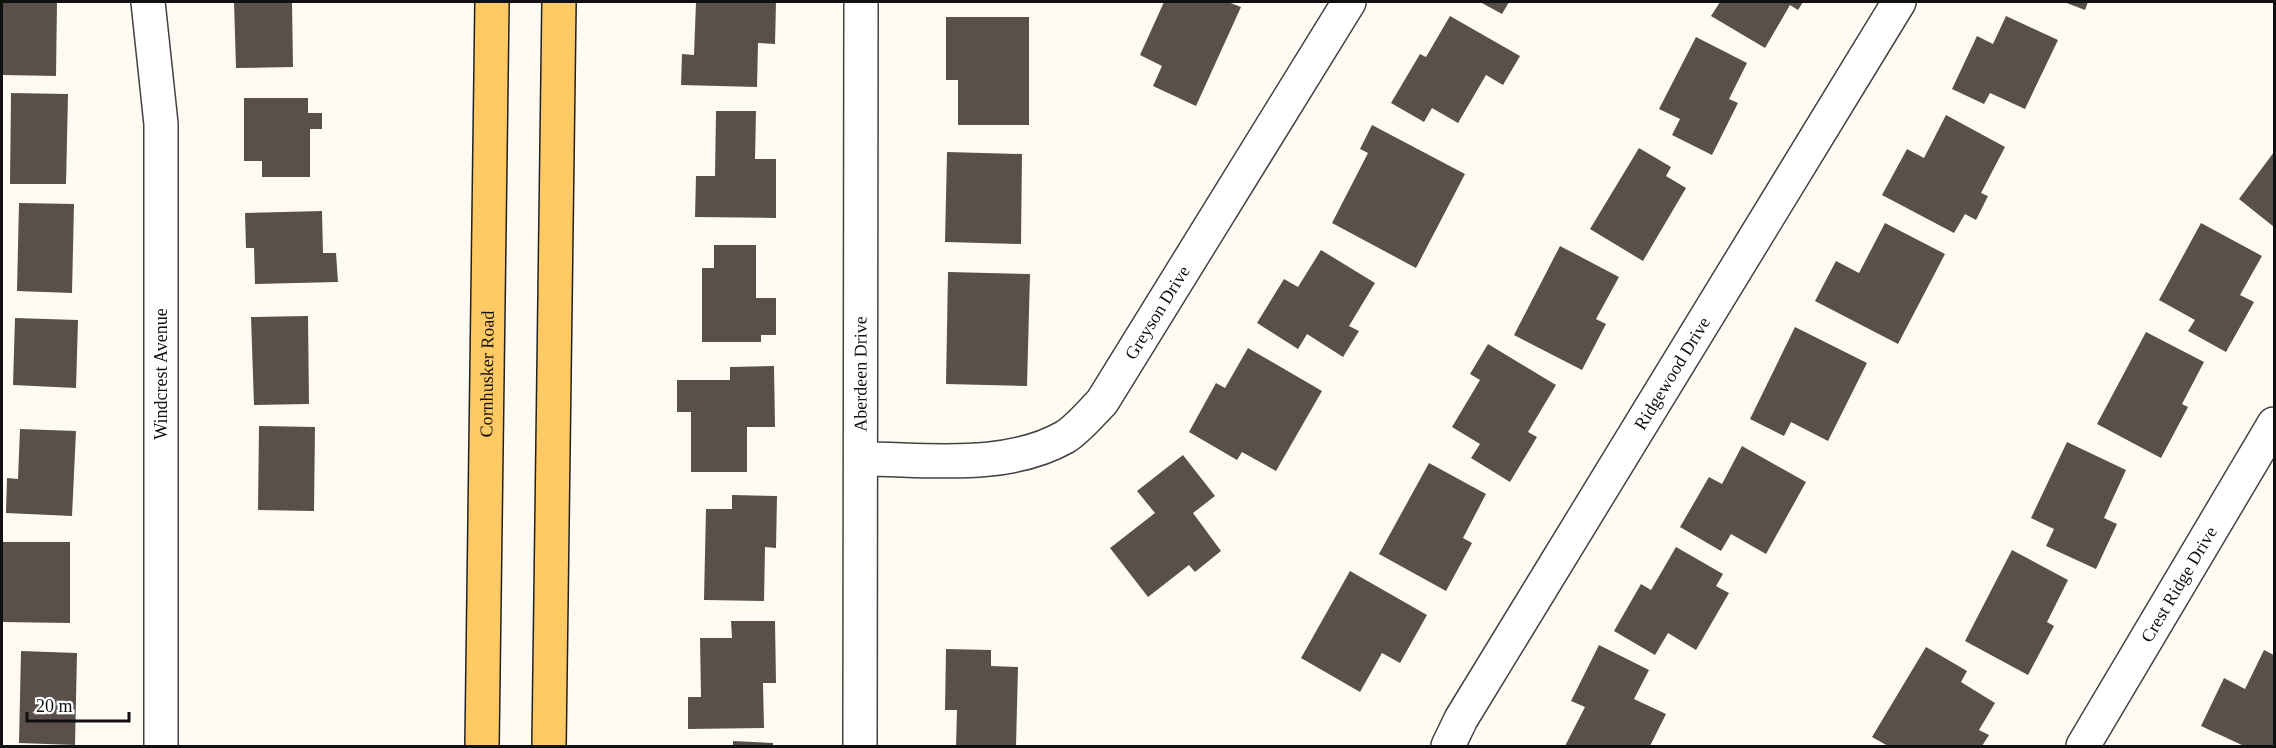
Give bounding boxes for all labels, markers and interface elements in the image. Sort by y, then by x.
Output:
street label: Greyson Drive [1121,262,1194,363]
street label: Windcrest Avenue [151,308,171,440]
street label: Cornhusker Road [476,311,498,437]
street label: Ridgewood Drive [1630,313,1714,433]
street label: Aberdeen Drive [850,316,871,432]
street label: Crest Ridge Drive [2137,523,2221,646]
scale bar [27,685,129,723]
text: 20 m [36,696,73,716]

